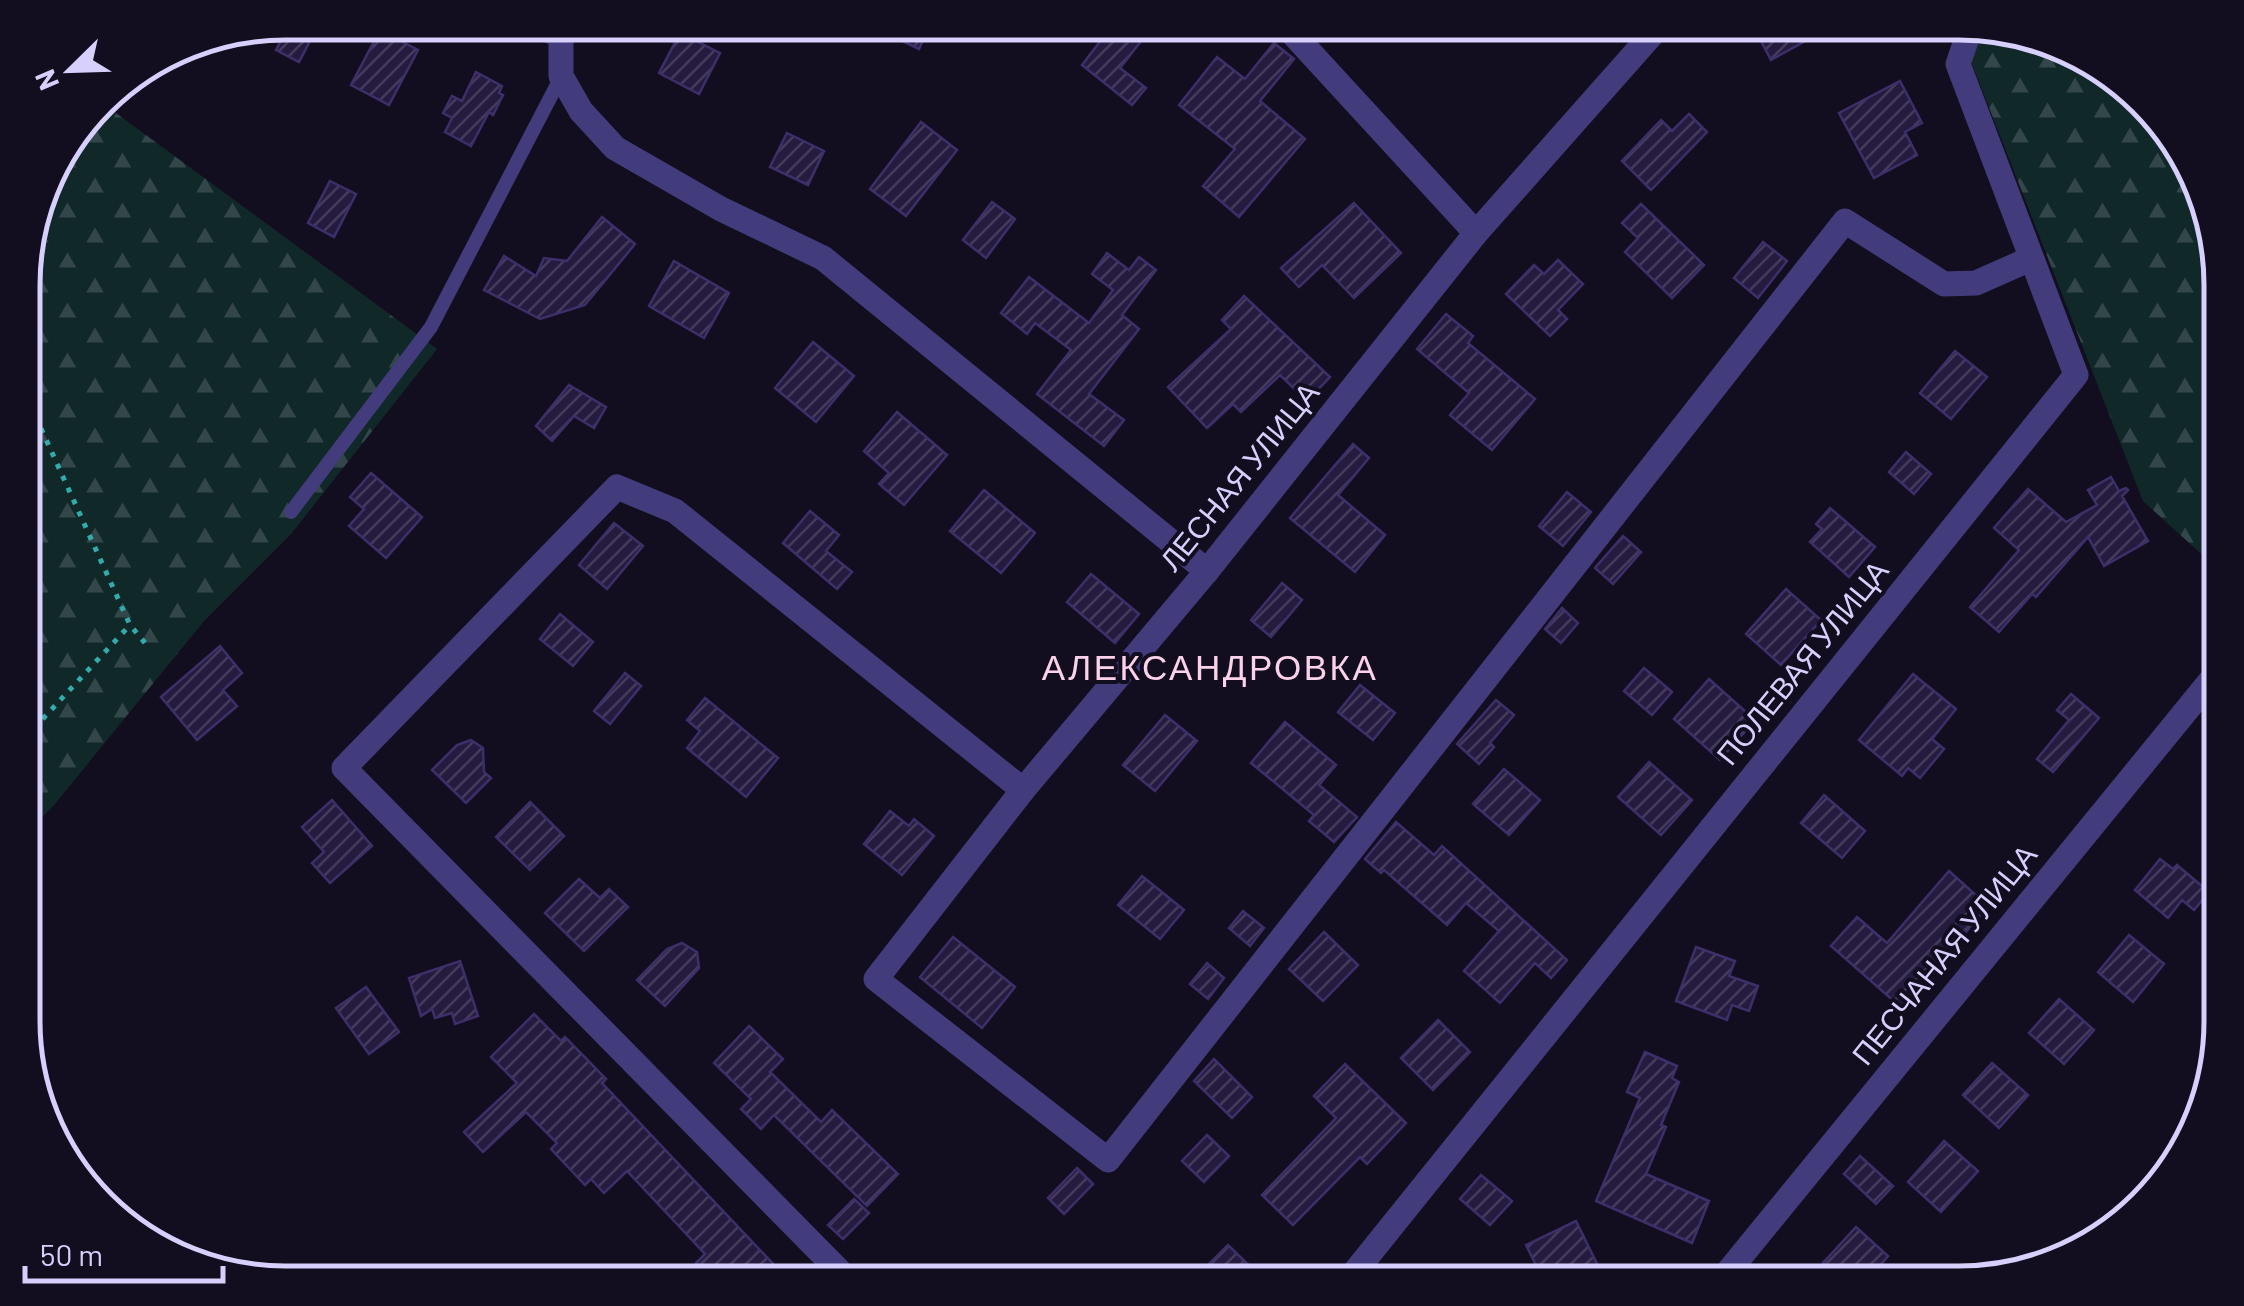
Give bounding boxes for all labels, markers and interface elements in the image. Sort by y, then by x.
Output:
north arrow [20,20,120,120]
text: N [27,65,65,95]
street label: ЛЕСНАЯ УЛИЦА [1151,374,1326,577]
street label: ПОЛЕВАЯ УЛИЦА [1708,552,1895,771]
district label: АЛЕКСАНДРОВКА [1042,645,1378,687]
street label: ПЕСЧАНАЯ УЛИЦА [1844,836,2043,1071]
scale bar [25,1221,222,1283]
text: 50 m [40,1236,103,1272]

